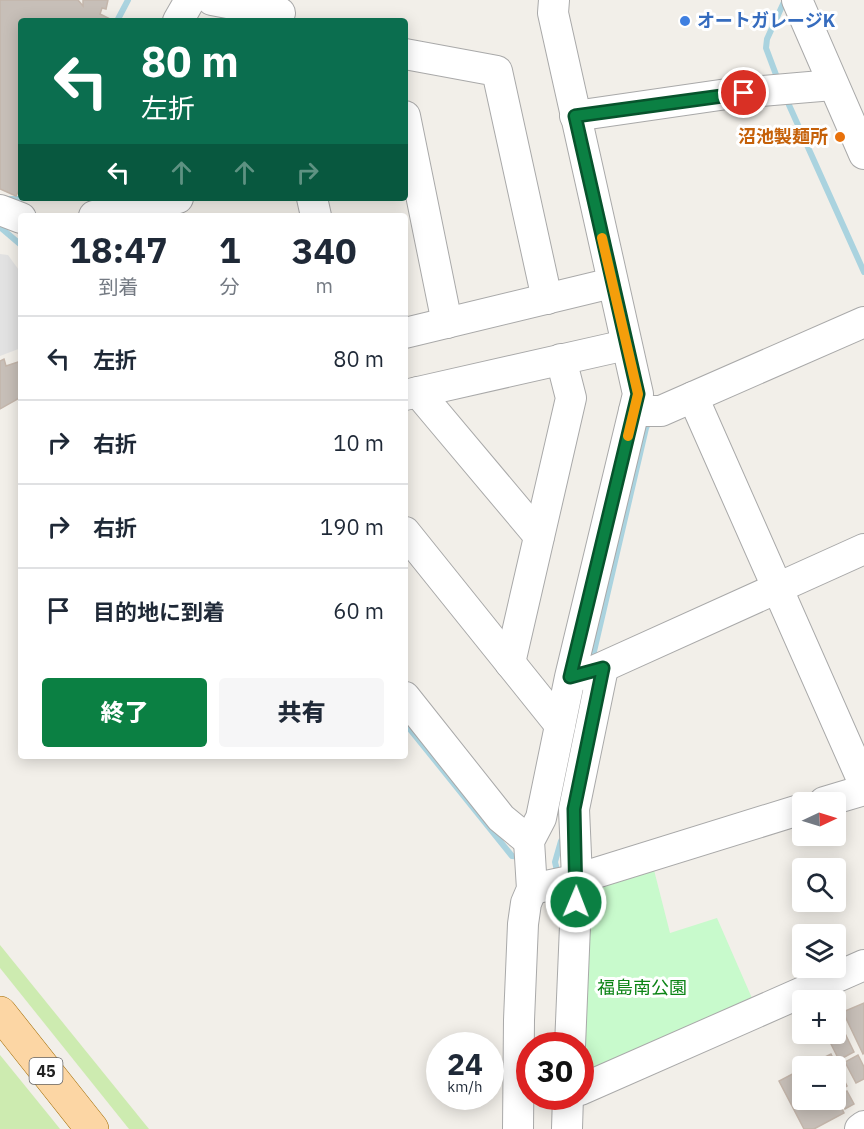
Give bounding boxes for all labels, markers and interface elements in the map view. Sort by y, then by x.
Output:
place label: オートガレージK [697,9,836,32]
marker: オートガレージK [678,14,692,28]
text: 80 m [141,34,239,89]
icon: left [42,42,120,120]
pin [718,67,769,118]
icon: arrive [727,76,760,109]
text: 左折 [141,90,195,125]
place label: 沼池製麺所 [738,125,828,148]
marker: 沼池製麺所 [833,130,847,144]
icon: left [102,156,135,189]
icon: ahead [165,156,198,189]
icon: ahead [228,156,261,189]
icon: right [291,156,324,189]
text: 18:47 [69,226,168,273]
text: 1 [219,226,241,273]
text: 340 [292,227,357,274]
text: m [316,272,333,299]
text: 到着 [98,273,138,300]
text: 分 [220,273,240,300]
icon: left [42,342,75,375]
text: 80 m [333,344,384,373]
text: 左折 [93,345,137,374]
icon: right [42,426,75,459]
text: 10 m [333,428,384,457]
text: 右折 [93,429,137,458]
icon: right [42,510,75,543]
text: 190 m [320,512,384,541]
text: 右折 [93,513,137,542]
icon: arrive [42,594,75,627]
text: 60 m [333,596,384,625]
text: 目的地に到着 [93,597,225,626]
button: 終了 [42,678,207,747]
button: 共有 [219,678,384,747]
north arrow [792,792,846,846]
map controls [792,792,846,1110]
button: search [792,858,846,912]
position arrow [544,870,608,934]
button: layers [792,924,846,978]
park label: 福島南公園 [597,976,687,999]
button: + [792,990,846,1044]
speed limit sign: 30 [516,1032,594,1110]
text: 24 [447,1044,483,1083]
button: − [792,1056,846,1110]
road number: 45 [30,1058,63,1084]
text: km/h [447,1077,483,1096]

